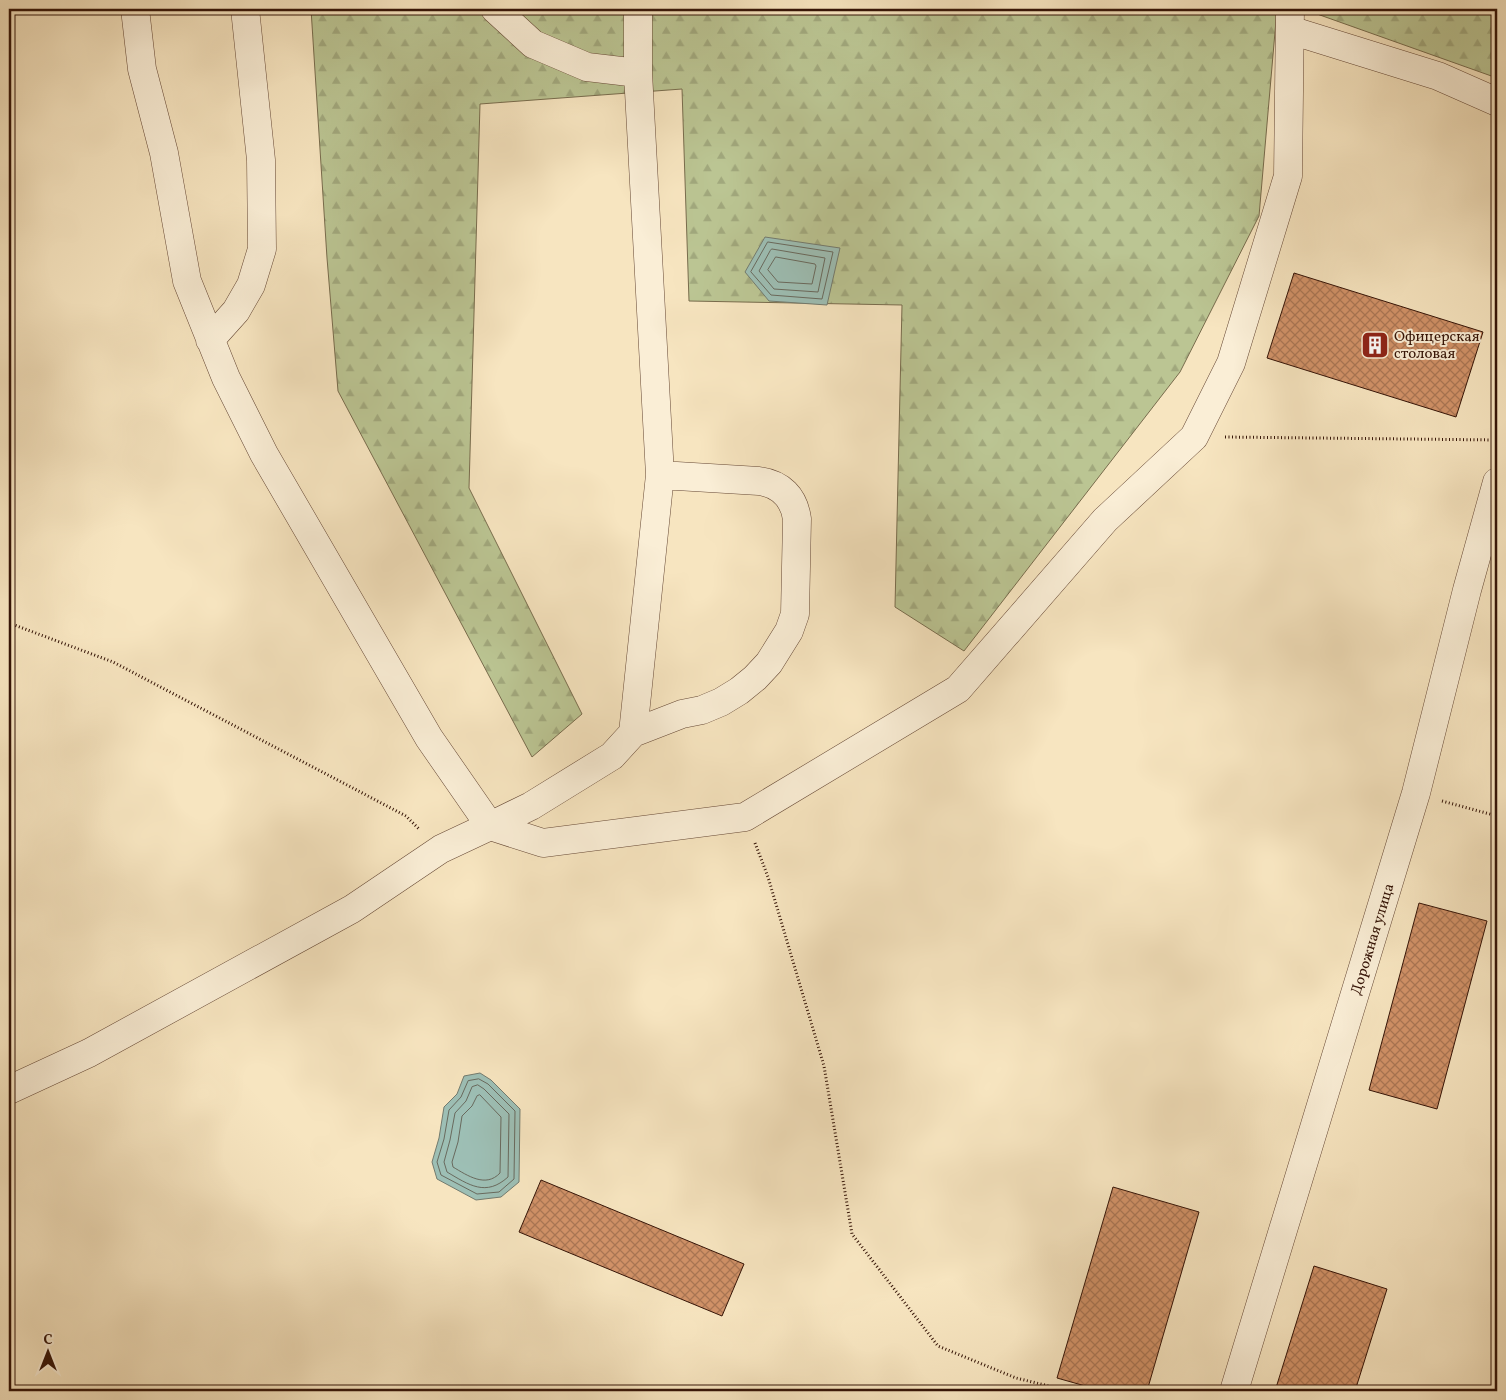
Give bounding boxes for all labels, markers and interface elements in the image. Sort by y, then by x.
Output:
place label: Офицерская столовая [1394,327,1480,365]
building icon: Офицерская столовая [1360,330,1390,360]
street label: Дорожная улица [1346,881,1400,998]
north arrow [22,1328,72,1378]
text: С [43,1331,53,1350]

